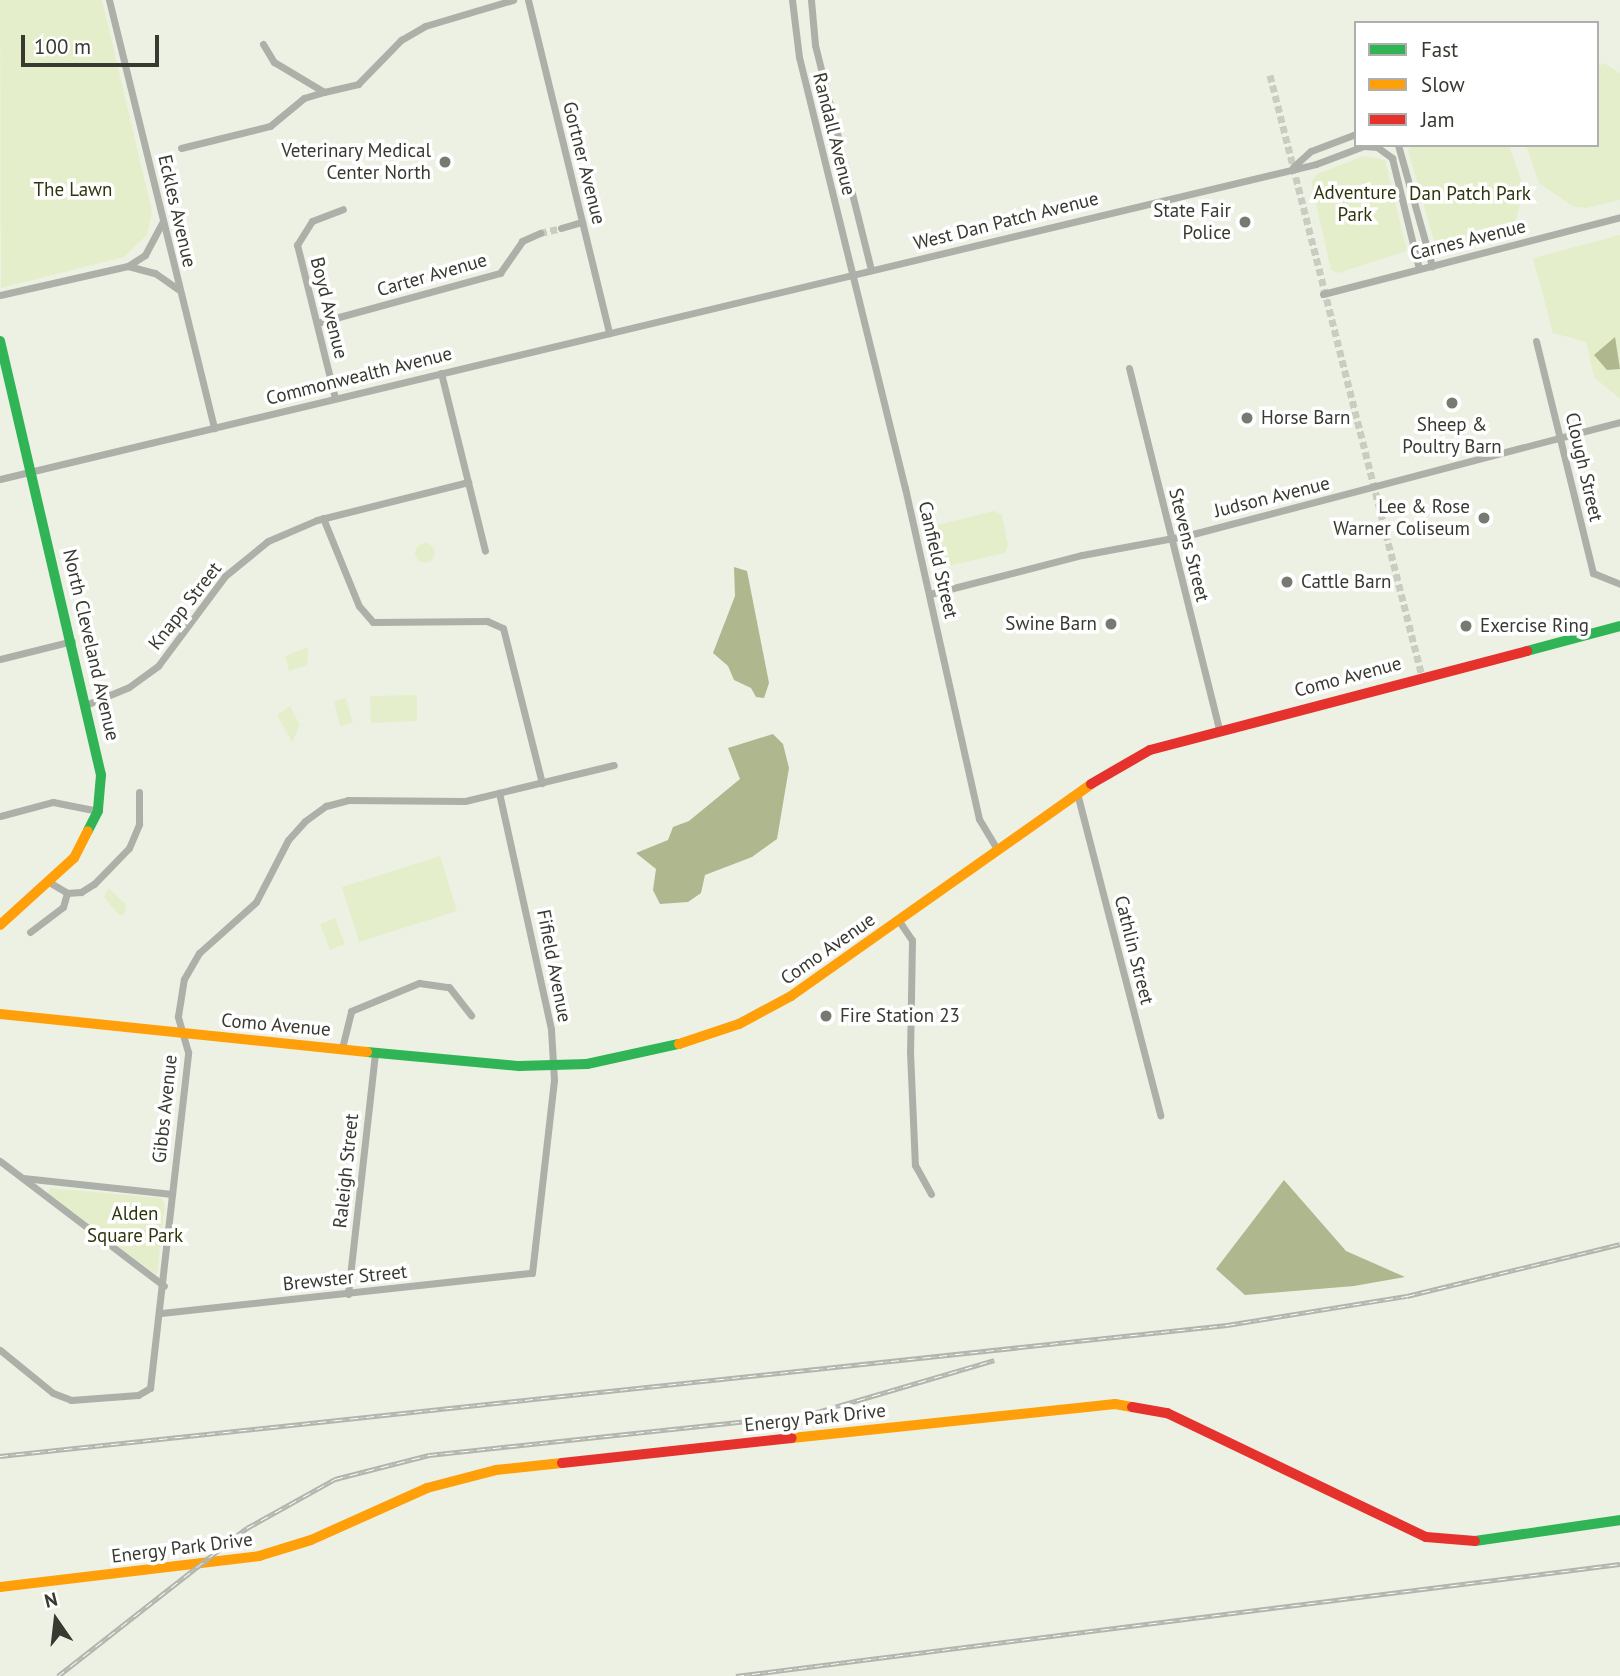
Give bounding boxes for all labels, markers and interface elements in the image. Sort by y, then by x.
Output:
scale bar [24,21,163,65]
legend [1354,21,1599,147]
text: 100 m [34,33,91,60]
text: Fast [1421,36,1458,63]
street label: Randall Avenue [808,70,860,198]
text: Slow [1421,71,1465,98]
street label: Gortner Avenue [558,99,610,227]
text: Jam [1421,106,1455,133]
place label: Veterinary Medical Center North [280,140,431,184]
street label: Eckles Avenue [153,152,201,270]
marker: Veterinary Medical Center North [437,154,453,170]
park label: The Lawn [34,179,112,201]
park label: Adventure Park [1313,182,1397,226]
park label: Dan Patch Park [1409,183,1531,205]
street label: West Dan Patch Avenue [911,187,1101,255]
place label: State Fair Police [1153,200,1231,244]
marker: State Fair Police [1237,214,1253,230]
street label: Carnes Avenue [1408,215,1528,265]
street label: Carter Avenue [374,248,490,302]
street label: Boyd Avenue [305,255,353,361]
street label: Commonwealth Avenue [263,342,455,410]
marker: Sheep & Poultry Barn [1444,395,1460,411]
place label: Horse Barn [1261,407,1351,429]
marker: Horse Barn [1239,410,1255,426]
street label: Clough Street [1560,410,1608,524]
place label: Sheep & Poultry Barn [1402,414,1502,458]
street label: Judson Avenue [1212,472,1332,522]
street label: Stevens Street [1164,486,1214,604]
place label: Lee & Rose Warner Coliseum [1333,496,1470,540]
street label: Canfield Street [913,499,963,621]
marker: Lee & Rose Warner Coliseum [1476,510,1492,526]
street label: North Cleveland Avenue [58,547,124,743]
street label: Knapp Street [144,558,226,654]
place label: Cattle Barn [1301,571,1391,593]
marker: Cattle Barn [1279,574,1295,590]
place label: Swine Barn [1005,613,1097,635]
place label: Exercise Ring [1480,615,1589,637]
marker: Swine Barn [1103,616,1119,632]
marker: Exercise Ring [1458,618,1474,634]
street label: Como Avenue [1292,652,1404,702]
street label: Cathlin Street [1109,893,1159,1007]
street label: Fifield Avenue [532,907,576,1025]
street label: Como Avenue [776,908,880,990]
place label: Fire Station 23 [840,1005,960,1027]
marker: Fire Station 23 [818,1008,834,1024]
street label: Como Avenue [220,1009,332,1041]
street label: Gibbs Avenue [148,1053,182,1165]
street label: Raleigh Street [329,1113,363,1229]
park label: Alden Square Park [87,1203,183,1247]
street label: Brewster Street [282,1260,408,1296]
street label: Energy Park Drive [742,1399,888,1437]
street label: Energy Park Drive [109,1528,255,1568]
north arrow [21,1585,91,1655]
text: N [42,1586,60,1613]

